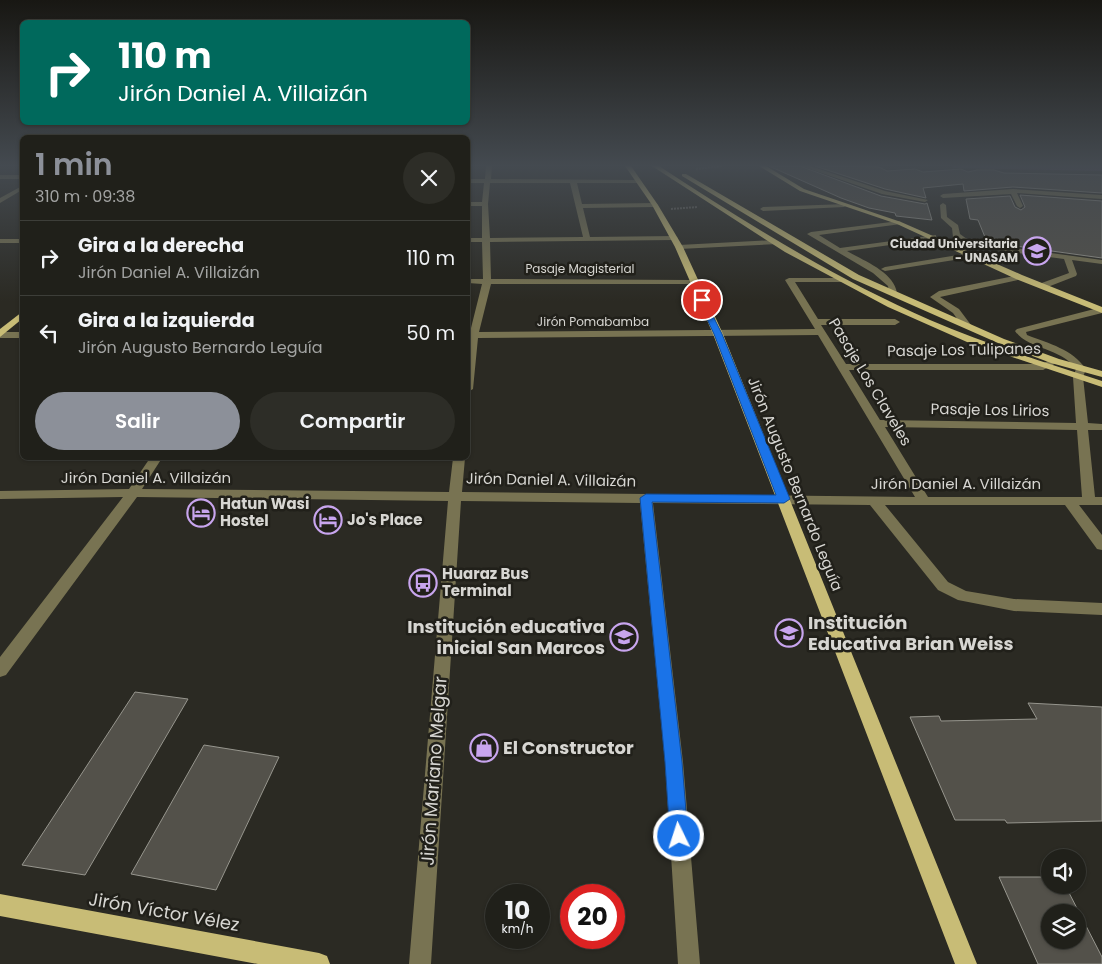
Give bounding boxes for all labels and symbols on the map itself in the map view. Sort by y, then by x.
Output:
place label: Ciudad Universitaria - UNASAM [890,235,1018,266]
school or university icon: Ciudad Universitaria - UNASAM [1022,236,1052,266]
street label: Pasaje Magisterial [525,260,635,277]
pin [681,279,723,321]
street label: Jirón Pomabamba [537,313,649,330]
street label: Pasaje Los Claveles [824,314,917,450]
street label: Pasaje Los Tulipanes [887,338,1041,361]
street label: Jirón Augusto Bernardo Leguía [743,374,848,594]
street label: Pasaje Los Lirios [931,398,1050,421]
street label: Jirón Daniel A. Villaizán [61,467,231,488]
street label: Jirón Daniel A. Villaizán [466,468,636,491]
street label: Jirón Daniel A. Villaizán [871,473,1041,494]
place label: Hatun Wasi Hostel [220,493,309,531]
hotel icon: Hatun Wasi Hostel [186,498,216,528]
hotel icon: Jo's Place [313,505,343,535]
place label: Jo's Place [347,509,422,530]
place label: Huaraz Bus Terminal [442,563,529,601]
bus stop icon: Huaraz Bus Terminal [408,568,438,598]
place label: Institución Educativa Brian Weiss [808,610,1014,656]
place label: Institución educativa inicial San Marcos [407,614,605,660]
school or university icon: Institución Educativa Brian Weiss [774,618,804,648]
school or university icon: Institución educativa inicial San Marcos [609,622,639,652]
street label: Jirón Mariano Melgar [414,675,453,866]
shop icon: El Constructor [469,733,499,763]
place label: El Constructor [503,735,634,760]
position arrow [652,809,704,861]
speed limit sign: 20 [560,884,625,949]
street label: Jirón Víctor Vélez [87,886,241,937]

